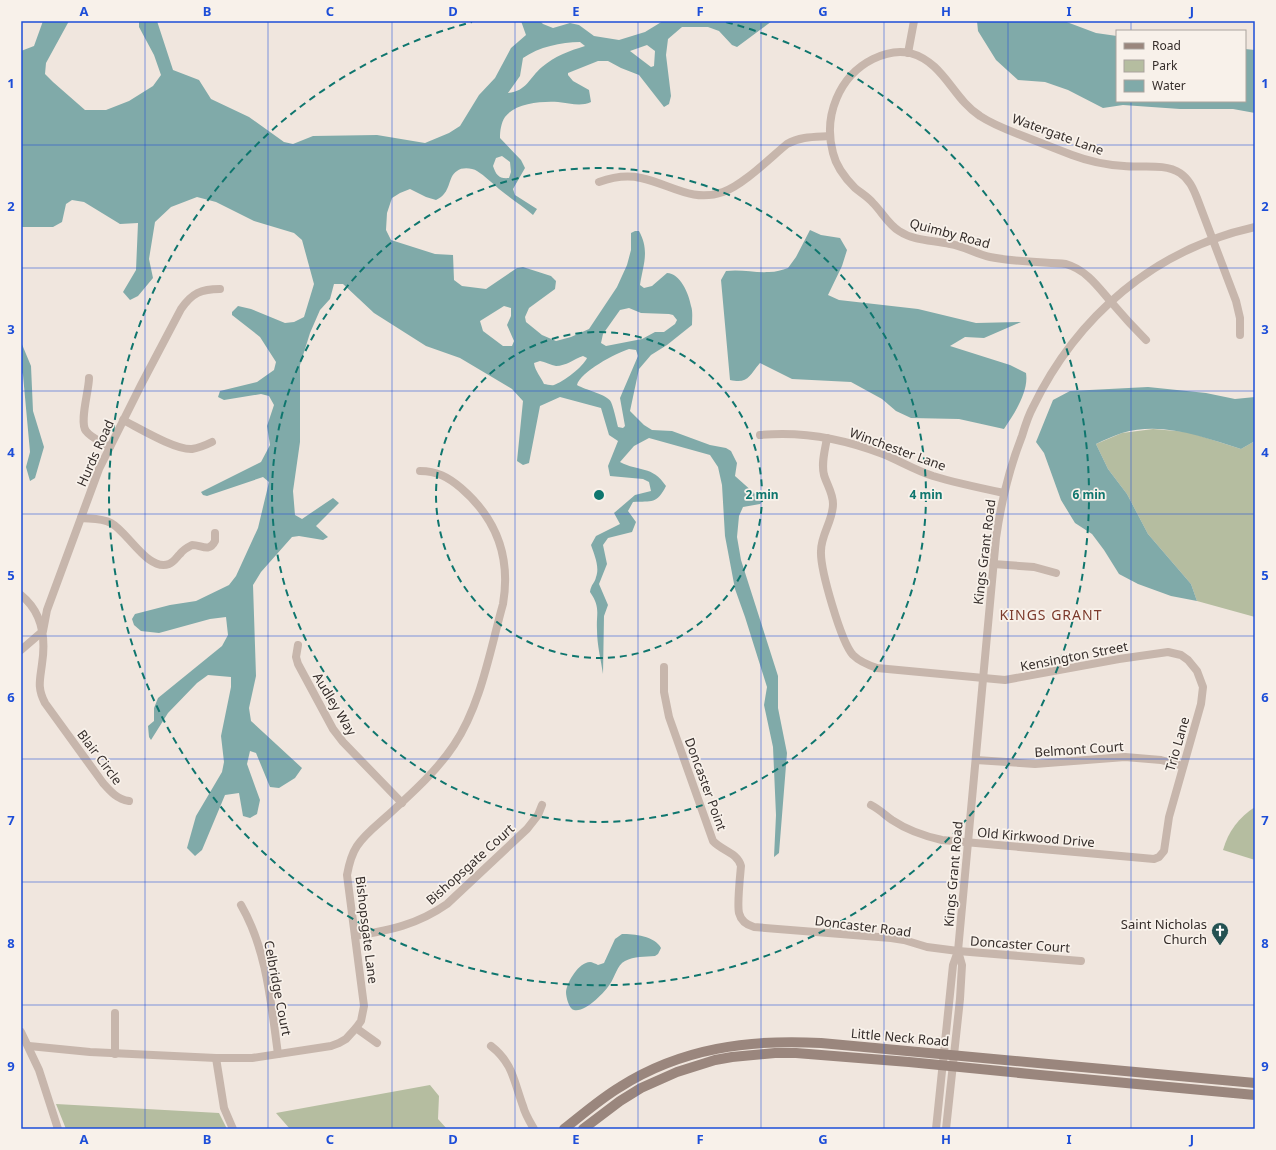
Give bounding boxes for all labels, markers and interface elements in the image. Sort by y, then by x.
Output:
text: A [80,2,89,20]
text: B [203,2,211,20]
text: C [326,2,334,20]
text: D [448,2,458,20]
text: E [572,2,580,20]
text: F [696,2,704,20]
text: G [818,2,828,20]
text: H [941,2,951,20]
text: I [1066,2,1072,20]
text: J [1189,2,1194,20]
legend [1116,30,1246,102]
text: Road [1152,37,1181,54]
text: Park [1152,57,1178,74]
text: 1 [7,74,15,92]
text: 1 [1261,74,1269,92]
text: Water [1152,77,1186,94]
street label: Watergate Lane [1010,109,1106,159]
text: 2 [7,197,15,215]
text: 2 [1261,197,1269,215]
street label: Quimby Road [908,214,992,252]
text: 3 [7,320,15,338]
text: 3 [1261,320,1269,338]
street label: Hurds Road [72,417,118,489]
street label: Winchester Lane [847,423,949,475]
text: 4 [7,443,15,461]
text: 4 [1261,443,1269,461]
text: 2 min [745,486,779,503]
text: 4 min [909,486,943,503]
text: 6 min [1072,486,1106,503]
centre of rings [592,488,606,502]
street label: Kings Grant Road [969,498,999,606]
text: 5 [7,566,15,584]
text: 5 [1261,566,1269,584]
district label: KINGS GRANT [1000,605,1102,624]
street label: Kensington Street [1019,637,1130,675]
street label: Audley Way [309,669,361,739]
text: 6 [7,688,15,706]
text: 6 [1261,688,1269,706]
street label: Trio Lane [1161,715,1193,773]
street label: Blair Circle [73,726,127,788]
street label: Doncaster Point [681,735,731,833]
street label: Belmont Court [1034,737,1125,761]
text: 7 [7,811,15,829]
text: 7 [1261,811,1269,829]
street label: Bishopsgate Court [422,819,518,909]
street label: Kings Grant Road [939,820,967,928]
street label: Old Kirkwood Drive [976,823,1096,851]
street label: Bishopsgate Lane [351,875,383,985]
street label: Doncaster Road [814,911,912,941]
place label: Saint Nicholas Church [1121,915,1207,948]
church icon: Saint Nicholas Church [1210,921,1230,946]
street label: Doncaster Court [969,932,1071,956]
text: 8 [7,934,15,952]
text: 8 [1261,934,1269,952]
street label: Celbridge Court [260,939,296,1037]
street label: Little Neck Road [850,1024,950,1050]
text: 9 [7,1057,15,1075]
text: 9 [1261,1057,1269,1075]
text: A [80,1130,89,1148]
text: B [203,1130,211,1148]
text: C [326,1130,334,1148]
text: D [448,1130,458,1148]
text: E [572,1130,580,1148]
text: F [696,1130,704,1148]
text: G [818,1130,828,1148]
text: H [941,1130,951,1148]
text: I [1066,1130,1072,1148]
text: J [1189,1130,1194,1148]

